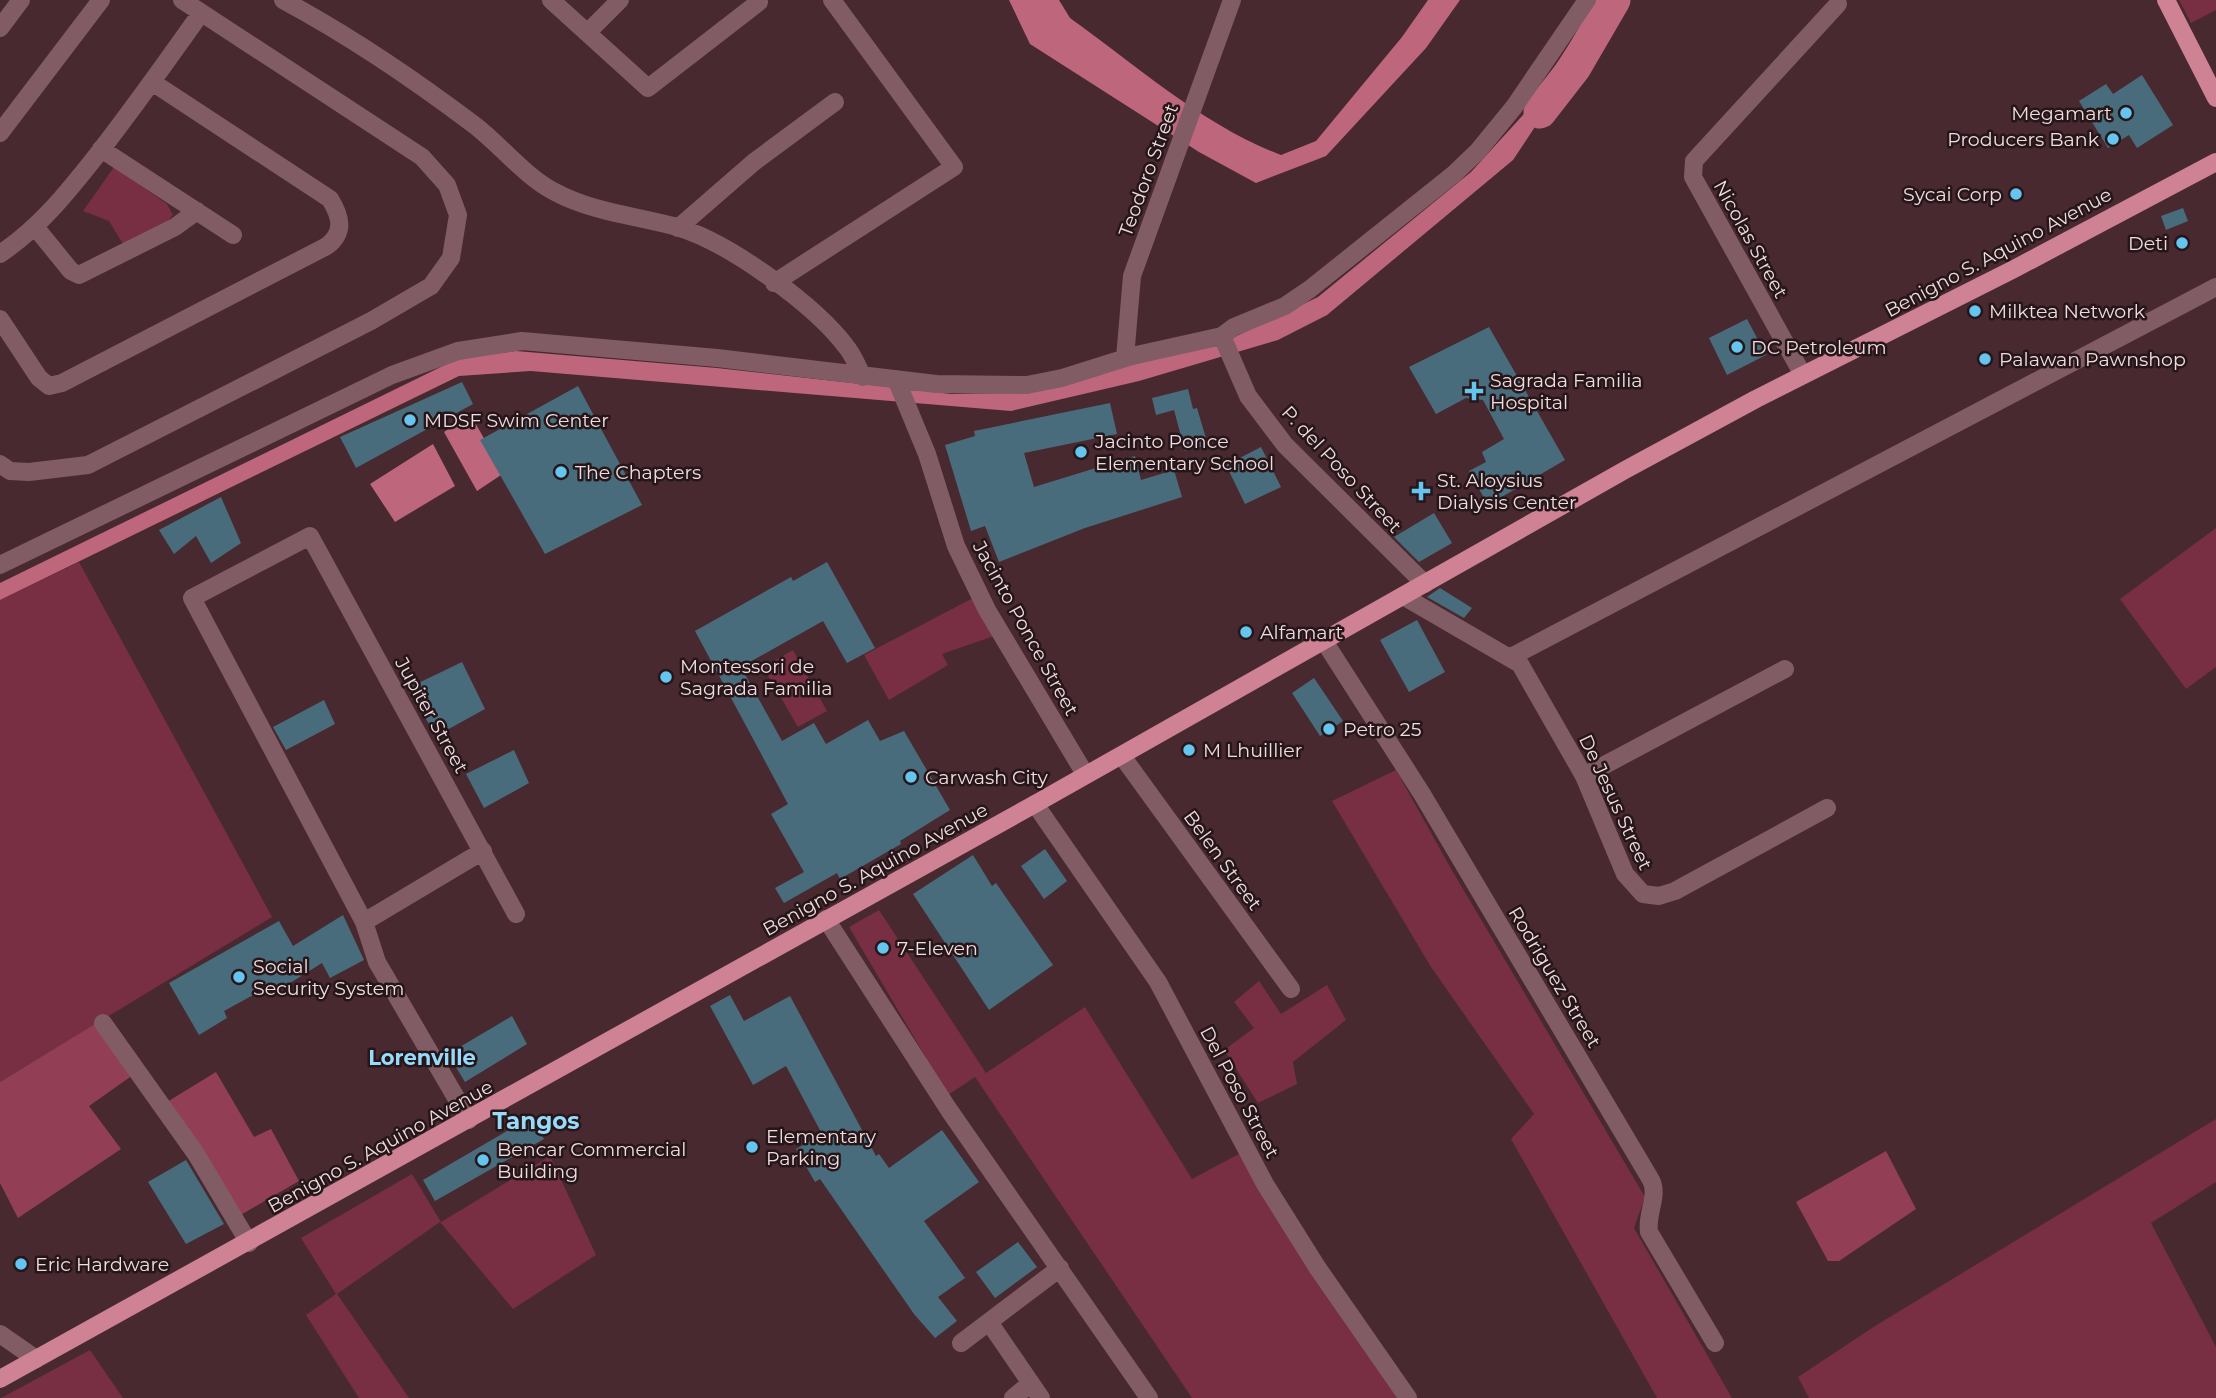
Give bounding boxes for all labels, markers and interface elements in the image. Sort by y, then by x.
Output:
street label: Teodoro Street [1114,100,1183,240]
place label: Megamart [2011,102,2112,125]
marker: Megamart [2118,105,2134,121]
place label: Producers Bank [1947,128,2100,151]
marker: Producers Bank [2105,131,2121,147]
street label: Nicolas Street [1709,176,1793,302]
street label: Benigno S. Aquino Avenue [1881,183,2115,322]
place label: Sycai Corp [1903,183,2002,206]
marker: Sycai Corp [2008,186,2024,202]
place label: Deti [2128,232,2168,255]
marker: Deti [2174,235,2190,251]
place label: Milktea Network [1989,300,2146,323]
marker: Milktea Network [1967,303,1983,319]
place label: DC Petroleum [1751,336,1887,359]
marker: DC Petroleum [1729,339,1745,355]
place label: Palawan Pawnshop [1999,348,2186,371]
marker: Palawan Pawnshop [1977,351,1993,367]
place label: Sagrada Familia Hospital [1490,369,1643,414]
marker: Sagrada Familia Hospital [1464,381,1484,401]
street label: P. del Poso Street [1277,401,1407,538]
place label: MDSF Swim Center [424,409,609,432]
marker: MDSF Swim Center [402,412,418,428]
place label: Jacinto Ponce Elementary School [1094,430,1274,475]
marker: Jacinto Ponce Elementary School [1073,444,1089,460]
place label: The Chapters [575,461,701,484]
marker: The Chapters [553,464,569,480]
place label: St. Aloysius Dialysis Center [1437,469,1577,514]
marker: St. Aloysius Dialysis Center [1411,481,1431,501]
street label: Jacinto Ponce Street [967,536,1083,720]
place label: Alfamart [1260,621,1343,644]
marker: Alfamart [1238,624,1254,640]
street label: Jupiter Street [390,652,473,777]
place label: Montessori de Sagrada Familia [680,655,833,700]
marker: Montessori de Sagrada Familia [658,669,674,685]
place label: Petro 25 [1343,718,1422,741]
marker: Petro 25 [1321,721,1337,737]
street label: De Jesus Street [1574,731,1657,874]
place label: M Lhuillier [1203,739,1302,762]
marker: M Lhuillier [1181,742,1197,758]
place label: Carwash City [925,766,1049,789]
marker: Carwash City [903,769,919,785]
street label: Benigno S. Aquino Avenue [759,798,992,941]
street label: Belen Street [1179,806,1267,915]
street label: Rodriguez Street [1503,903,1606,1052]
place label: 7-Eleven [897,937,978,960]
marker: 7-Eleven [875,940,891,956]
place label: Social Security System [253,955,405,1000]
marker: Social Security System [231,969,247,985]
street label: Del Poso Street [1195,1022,1284,1162]
district label: Lorenville [368,1045,476,1070]
street label: Benigno S. Aquino Avenue [264,1075,497,1218]
district label: Tangos [492,1107,580,1135]
place label: Elementary Parking [766,1125,877,1170]
place label: Bencar Commercial Building [497,1138,686,1183]
marker: Elementary Parking [744,1139,760,1155]
marker: Bencar Commercial Building [475,1152,491,1168]
place label: Eric Hardware [35,1253,169,1276]
marker: Eric Hardware [13,1256,29,1272]

